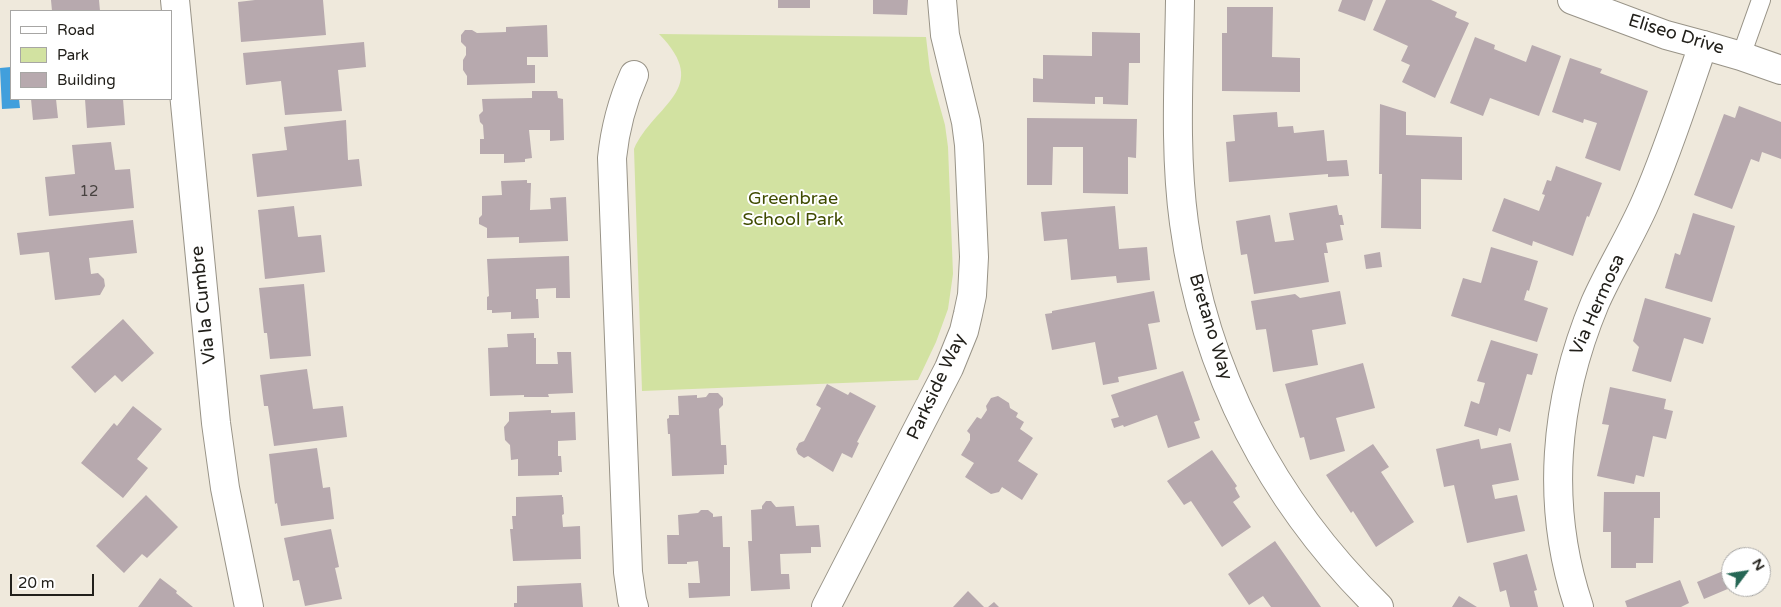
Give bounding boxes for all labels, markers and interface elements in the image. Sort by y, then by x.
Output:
legend [10,10,172,100]
street label: Eliseo Drive [1625,10,1727,60]
text: Road [57,21,95,39]
text: Park [57,46,89,64]
text: Building [57,71,116,89]
house number: 12 [80,183,98,201]
park label: Greenbrae School Park [742,188,844,230]
street label: Via la Cumbre [187,245,221,365]
street label: Via Hermosa [1566,251,1630,359]
street label: Bretano Way [1184,271,1236,383]
street label: Parkside Way [903,330,971,444]
north arrow [1721,547,1771,597]
text: N [1748,555,1769,574]
scale bar [12,564,96,596]
text: 20 m [18,574,55,592]

